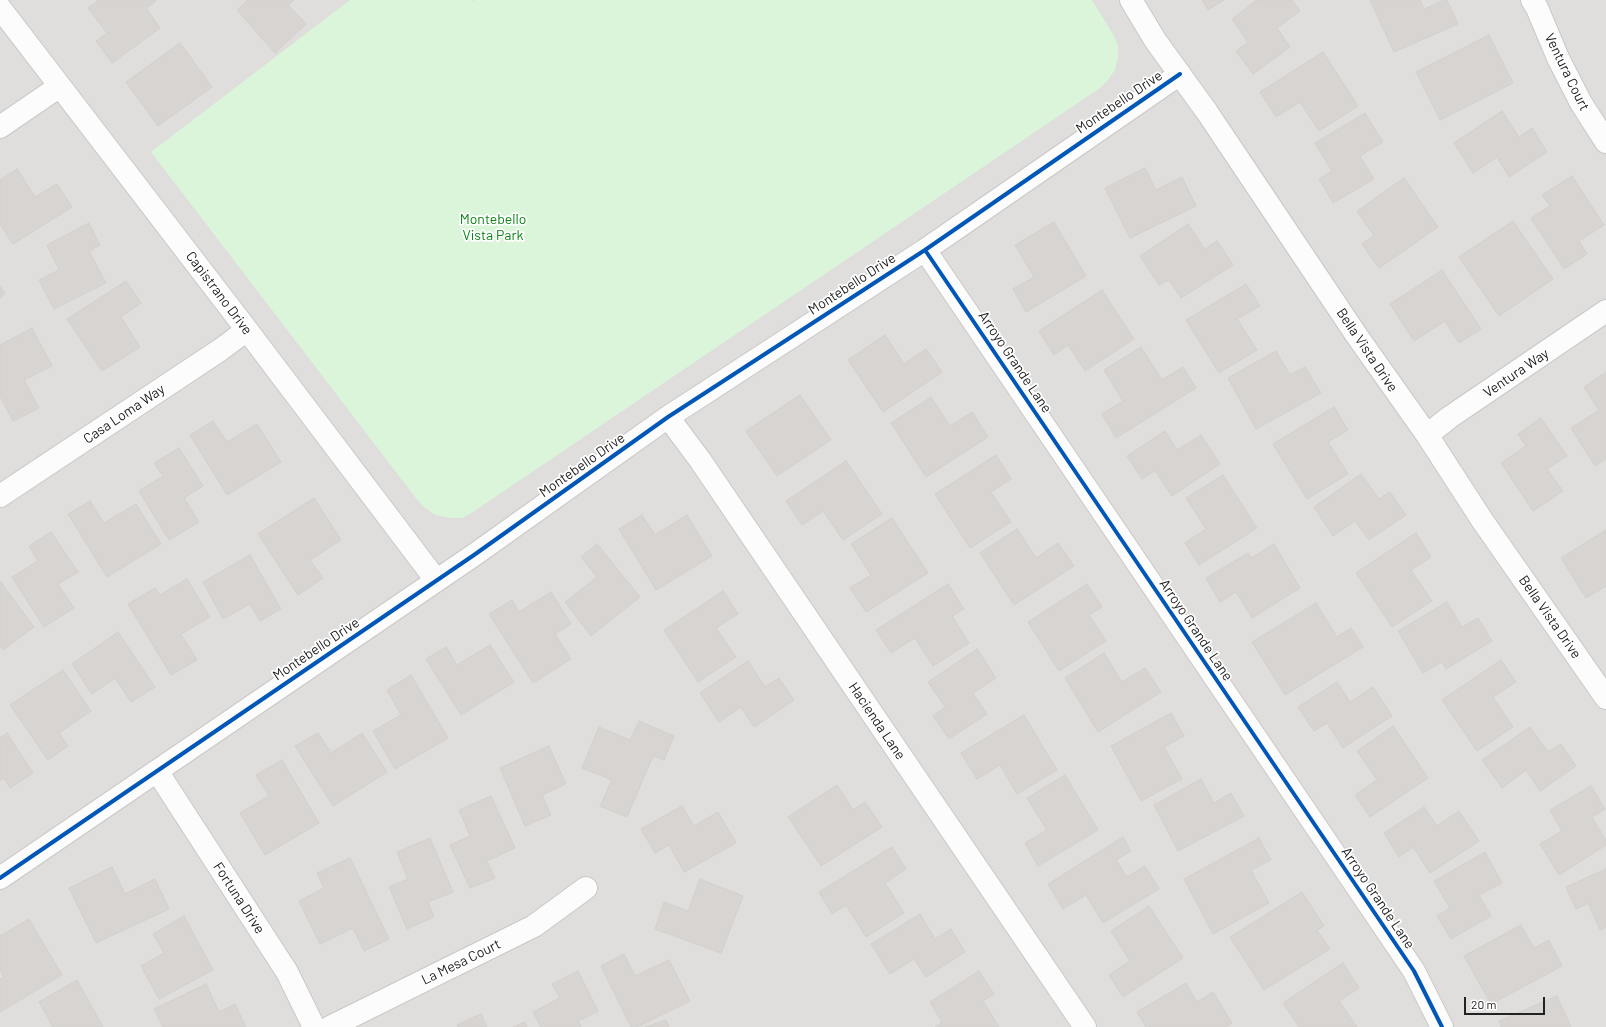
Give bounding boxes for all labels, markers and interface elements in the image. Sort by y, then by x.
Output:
street label: Ventura Court [1541,30,1593,114]
street label: Montebello Drive [1073,67,1165,137]
park label: Montebello Vista Park [460,211,526,244]
street label: Capistrano Drive [182,248,256,338]
street label: Montebello Drive [805,250,899,318]
street label: Bella Vista Drive [1333,305,1401,395]
street label: Arroyo Grande Lane [975,308,1055,416]
street label: Ventura Way [1480,345,1552,401]
street label: Casa Loma Way [80,381,168,447]
street label: Montebello Drive [536,429,628,501]
street label: Bella Vista Drive [1515,572,1585,662]
street label: Arroyo Grande Lane [1156,576,1236,684]
street label: Montebello Drive [270,614,362,684]
street label: Hacienda Lane [845,679,909,763]
street label: Arroyo Grande Lane [1338,844,1418,952]
street label: Fortuna Drive [210,859,268,937]
street label: La Mesa Court [419,936,503,988]
scale bar [1466,989,1547,1015]
text: 20 m [1471,997,1497,1011]

